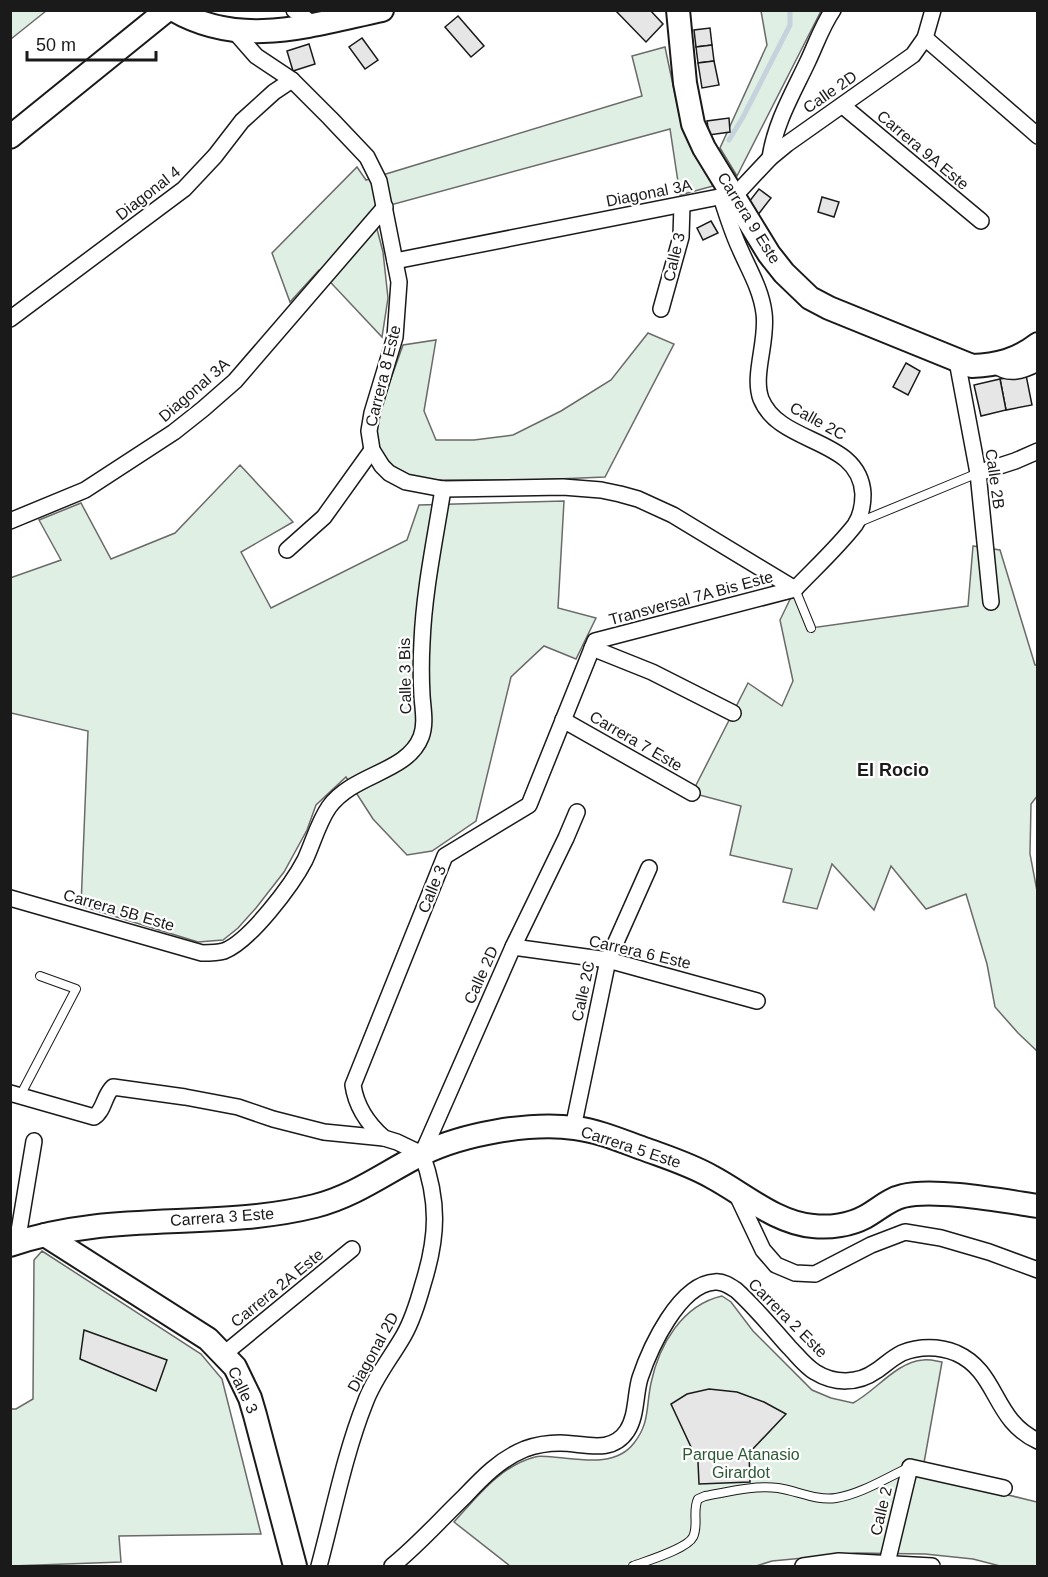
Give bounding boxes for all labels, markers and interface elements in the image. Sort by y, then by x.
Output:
scale bar [27,24,156,62]
text: 50 m [36,35,76,55]
street label: Calle 2D [800,67,860,117]
street label: Carrera 9A Este [874,107,972,193]
street label: Diagonal 4 [113,163,183,223]
street label: Carrera 9 Este [714,169,784,267]
street label: Diagonal 3A [605,176,694,210]
street label: Calle 3 [660,231,688,283]
street label: Carrera 8 Este [362,323,404,429]
street label: Diagonal 3A [156,355,233,425]
street label: Calle 2C [787,399,849,443]
street label: Calle 2B [982,448,1008,510]
street label: Transversal 7A Bis Este [607,568,775,628]
street label: Calle 3 Bis [396,638,414,714]
street label: Carrera 7 Este [587,708,685,774]
district label: El Rocio [857,760,929,780]
street label: Calle 3 [415,863,449,915]
street label: Carrera 5B Este [62,886,177,934]
street label: Carrera 6 Este [587,932,693,972]
street label: Calle 2D [461,944,501,1006]
street label: Calle 2C [568,959,598,1023]
street label: Carrera 5 Este [579,1123,683,1171]
street label: Carrera 3 Este [170,1205,275,1229]
street label: Carrera 2A Este [227,1246,327,1330]
street label: Carrera 2 Este [745,1275,831,1361]
street label: Diagonal 2D [344,1309,402,1395]
street label: Calle 3 [225,1364,261,1416]
park label: Parque Atanasio Girardot [682,1446,800,1481]
street label: Calle 2 [867,1485,895,1537]

